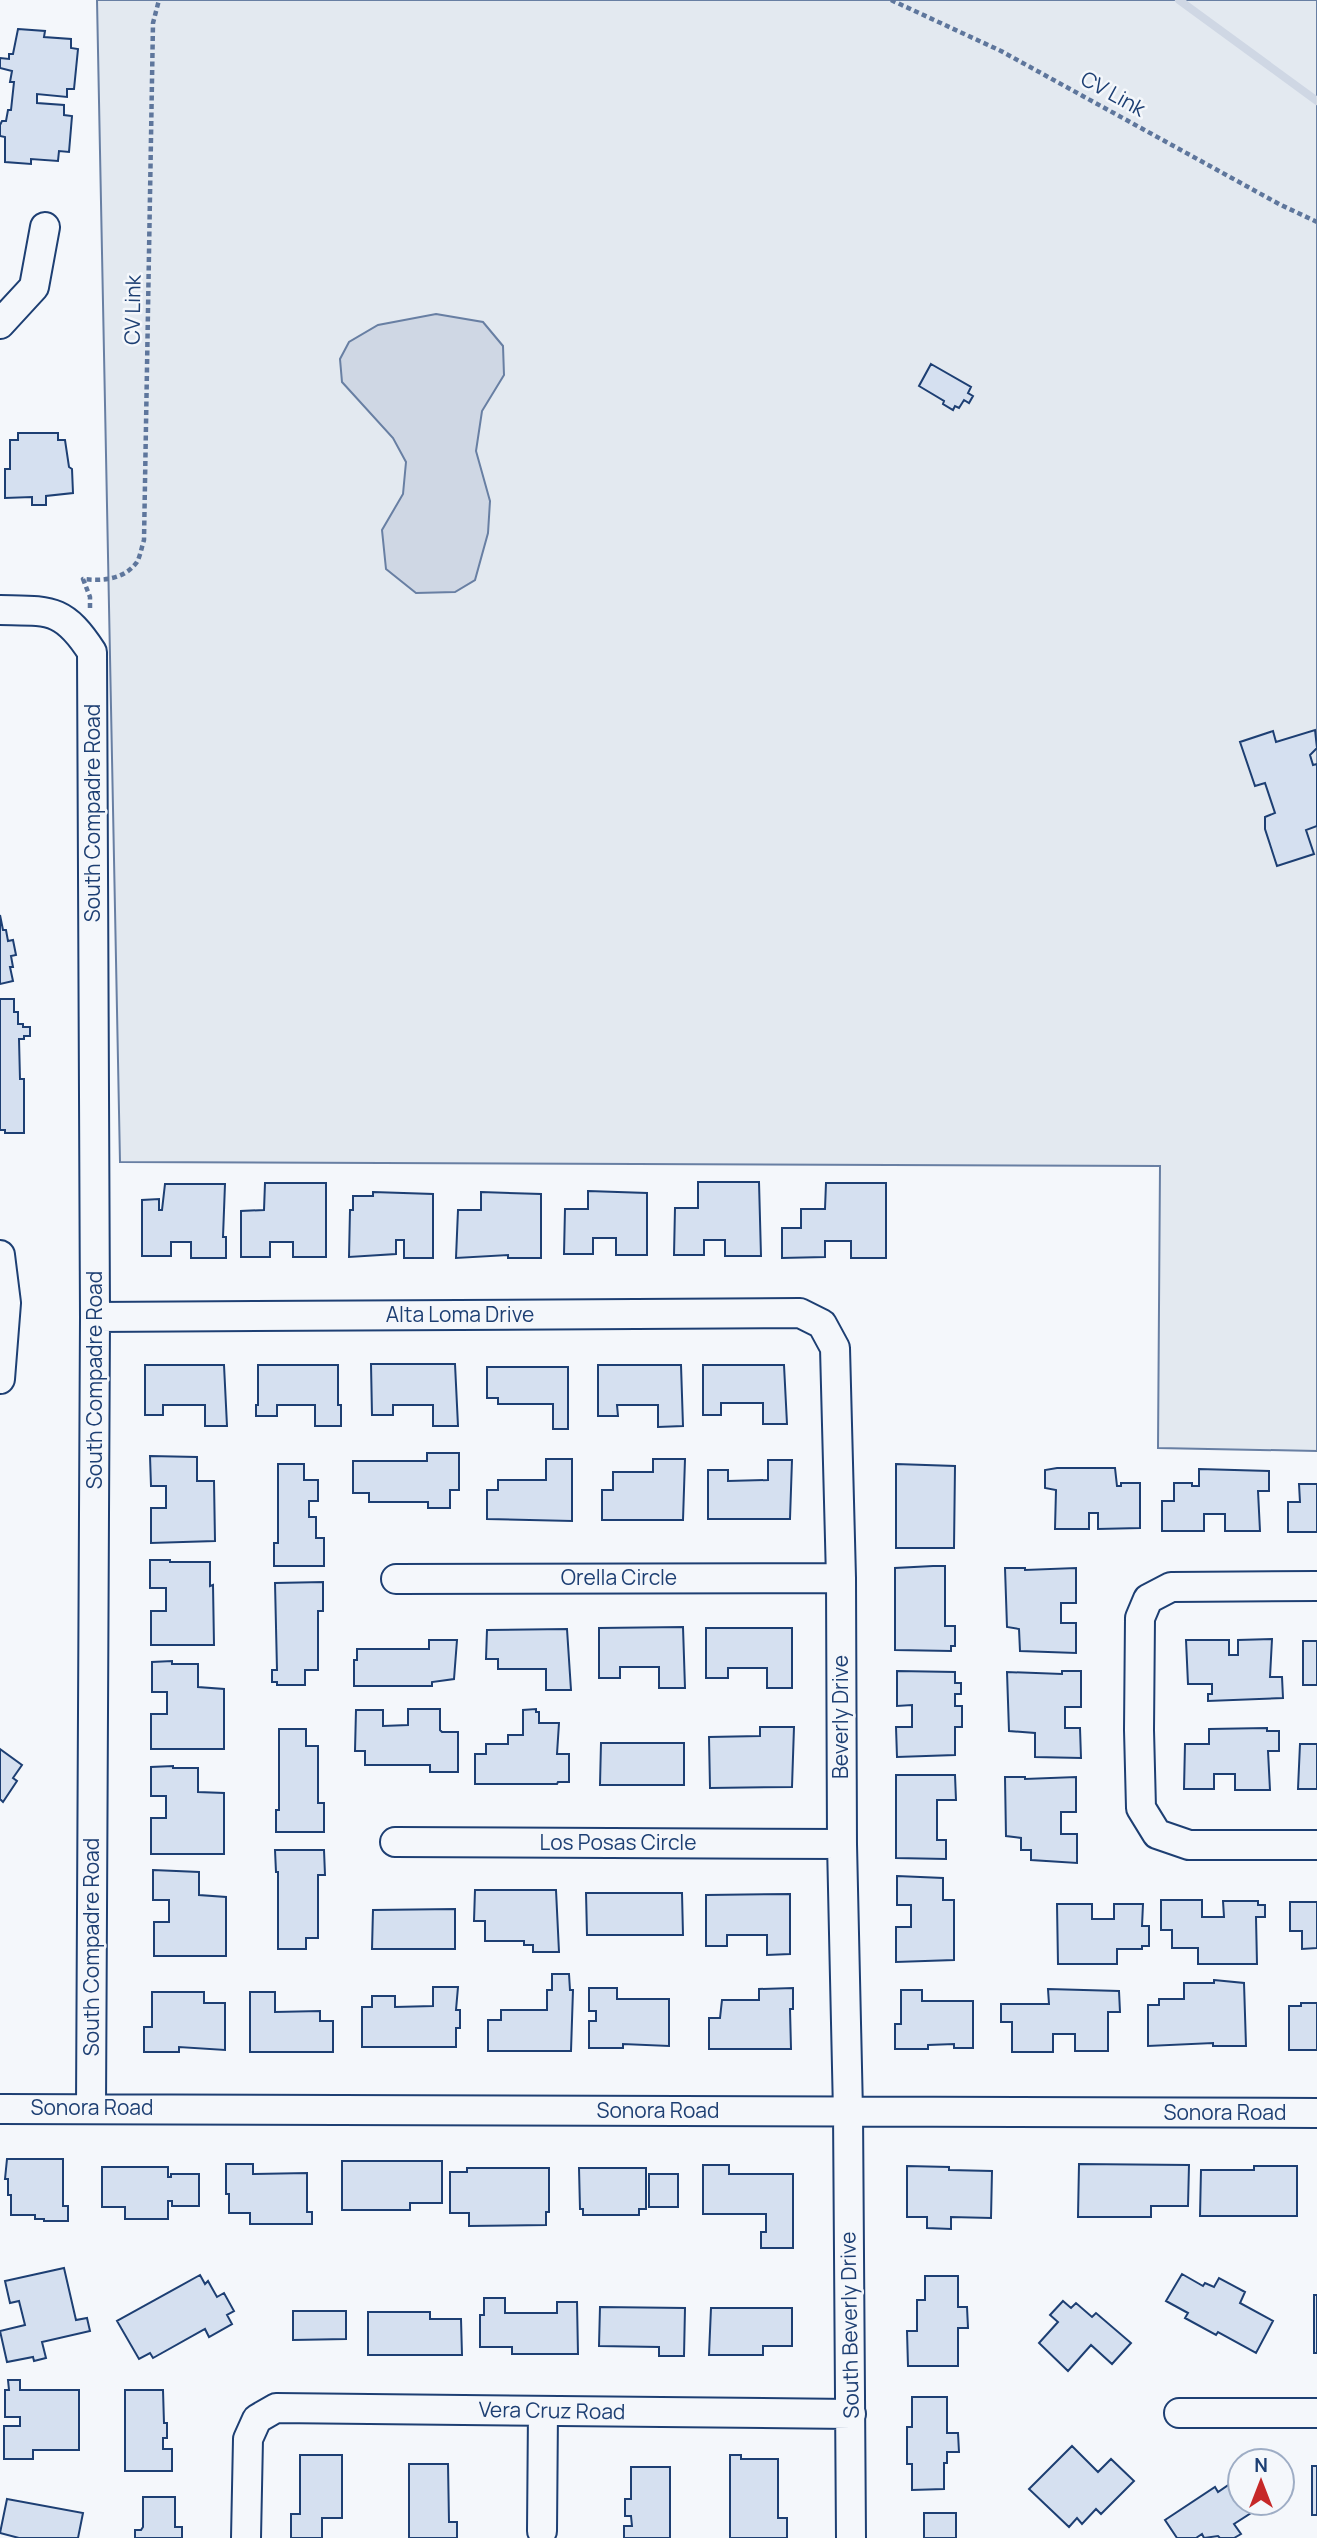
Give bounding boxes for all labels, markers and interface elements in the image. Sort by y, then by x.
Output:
street label: CV Link [1076,64,1151,123]
street label: CV Link [117,274,147,345]
street label: South Compadre Road [78,704,106,922]
street label: South Compadre Road [80,1271,108,1489]
street label: Alta Loma Drive [386,1300,534,1328]
street label: Orella Circle [561,1563,677,1591]
street label: Beverly Drive [826,1655,854,1779]
street label: Los Posas Circle [540,1828,696,1856]
street label: South Compadre Road [77,1838,105,2056]
street label: Sonora Road [31,2093,153,2121]
street label: Sonora Road [597,2096,719,2124]
street label: Sonora Road [1164,2098,1286,2126]
street label: South Beverly Drive [833,2231,865,2419]
street label: Vera Cruz Road [478,2395,626,2425]
north arrow [1226,2447,1296,2517]
text: N [1254,2452,1268,2478]

